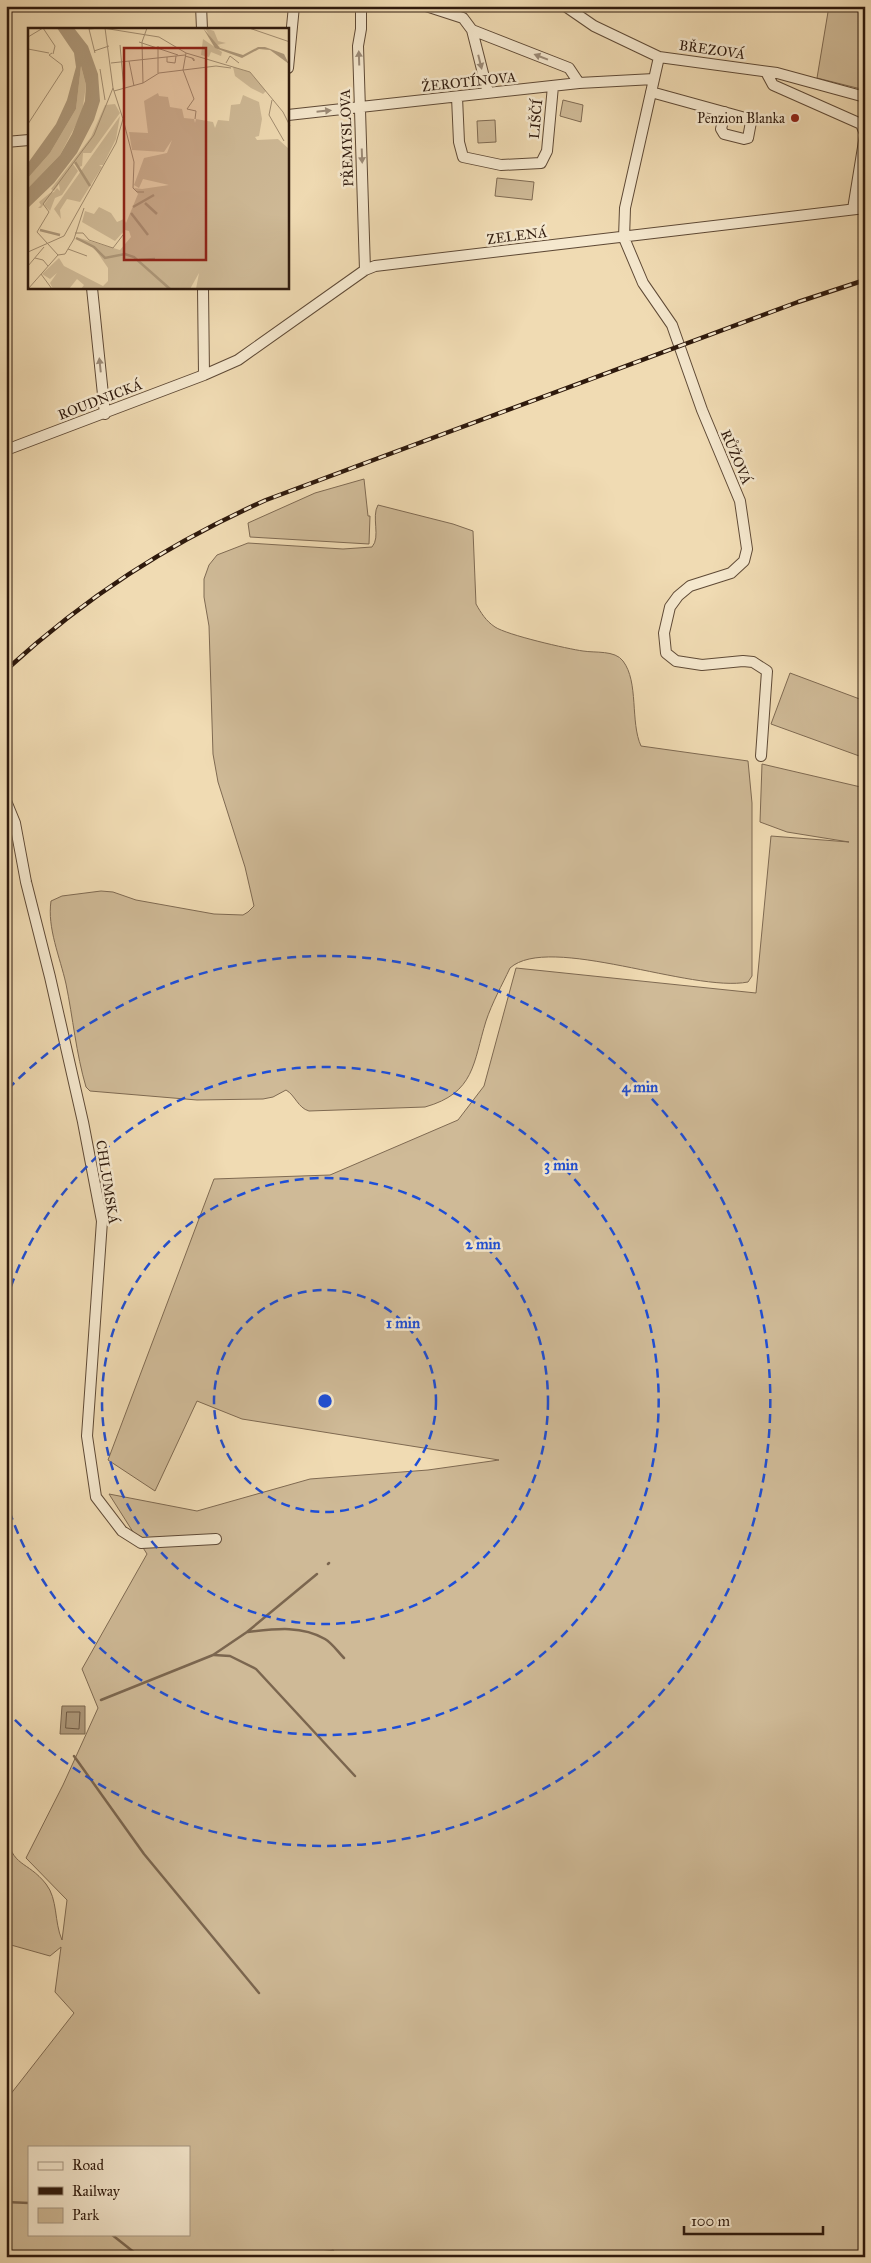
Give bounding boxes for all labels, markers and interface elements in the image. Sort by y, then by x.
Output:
inset map [28,28,289,289]
street label: BŘEZOVÁ [678,35,747,63]
one-way arrow [354,50,362,66]
one-way arrow [533,53,548,61]
one-way arrow [476,54,484,69]
street label: ŽEROTÍNOVA [421,67,518,95]
street label: PŘEMYSLOVA [335,88,357,187]
street label: LIŠČÍ [524,97,546,140]
one-way arrow [316,107,332,115]
place label: Penzion Blanka [697,110,785,127]
marker: Penzion Blanka [789,112,801,124]
one-way arrow [358,148,366,164]
street label: ZELENÁ [486,222,549,248]
one-way arrow [96,357,104,373]
street label: ROUDNICKÁ [55,374,145,424]
street label: RŮŽOVÁ [717,426,757,487]
text: 4 min [622,1078,659,1097]
street label: CHLUMSKÁ [92,1139,124,1226]
text: 3 min [544,1156,579,1175]
text: 2 min [465,1235,502,1253]
text: 1 min [386,1314,421,1332]
centre of rings [316,1392,334,1410]
legend [28,2146,190,2236]
text: Road [72,2156,104,2174]
text: Railway [72,2182,121,2200]
scale bar [684,2203,822,2235]
text: Park [72,2206,99,2224]
text: 100 m [691,2212,731,2230]

